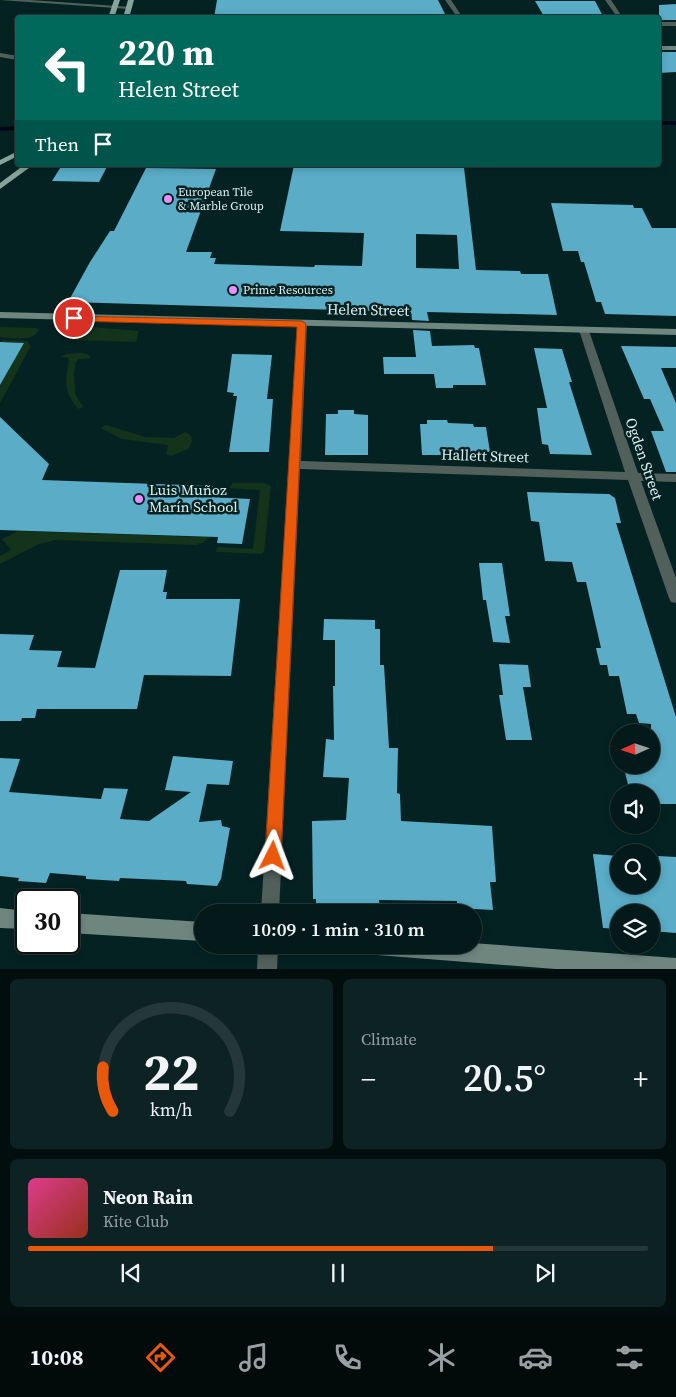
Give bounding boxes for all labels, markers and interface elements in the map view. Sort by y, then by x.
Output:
text: 220 m [118,29,214,77]
icon: left [35,35,100,100]
text: Helen Street [118,74,239,104]
icon: arrive [89,130,117,158]
text: Then [35,131,79,157]
place label: European Tile & Marble Group [178,184,264,214]
marker: European Tile & Marble Group [162,193,174,205]
place label: Prime Resources [243,282,333,298]
marker: Prime Resources [227,284,239,296]
pin [53,297,95,339]
street label: Helen Street [327,298,410,321]
icon: arrive [60,304,88,332]
street label: Ogden Street [621,415,668,503]
street label: Hallett Street [441,443,529,468]
place label: Luis Muñoz Marín School [149,479,238,517]
marker: Luis Muñoz Marín School [133,493,145,505]
north arrow [610,724,660,774]
map controls [610,724,660,954]
button: sound [610,784,660,834]
position arrow [246,829,298,881]
button: search [610,844,660,894]
speed limit sign: 30 [15,889,80,954]
button: layers [610,904,660,954]
text: 10:09 · 1 min · 310 m [251,916,425,942]
text: Climate [361,1028,417,1050]
text: 22 [143,1036,200,1107]
text: 20.5° [463,1052,546,1104]
text: − [361,1060,376,1098]
text: + [633,1060,648,1098]
text: km/h [150,1097,193,1122]
text: Neon Rain [103,1184,193,1210]
text: Kite Club [103,1210,169,1232]
icon: previous [117,1259,145,1287]
icon: pause [324,1259,352,1287]
icon: next [531,1259,559,1287]
icon: directions [143,1340,178,1375]
icon: music [236,1340,271,1375]
icon: phone [330,1340,365,1375]
icon: climate [424,1340,459,1375]
icon: car [518,1340,553,1375]
icon: filters [612,1340,647,1375]
text: 10:08 [29,1342,84,1372]

